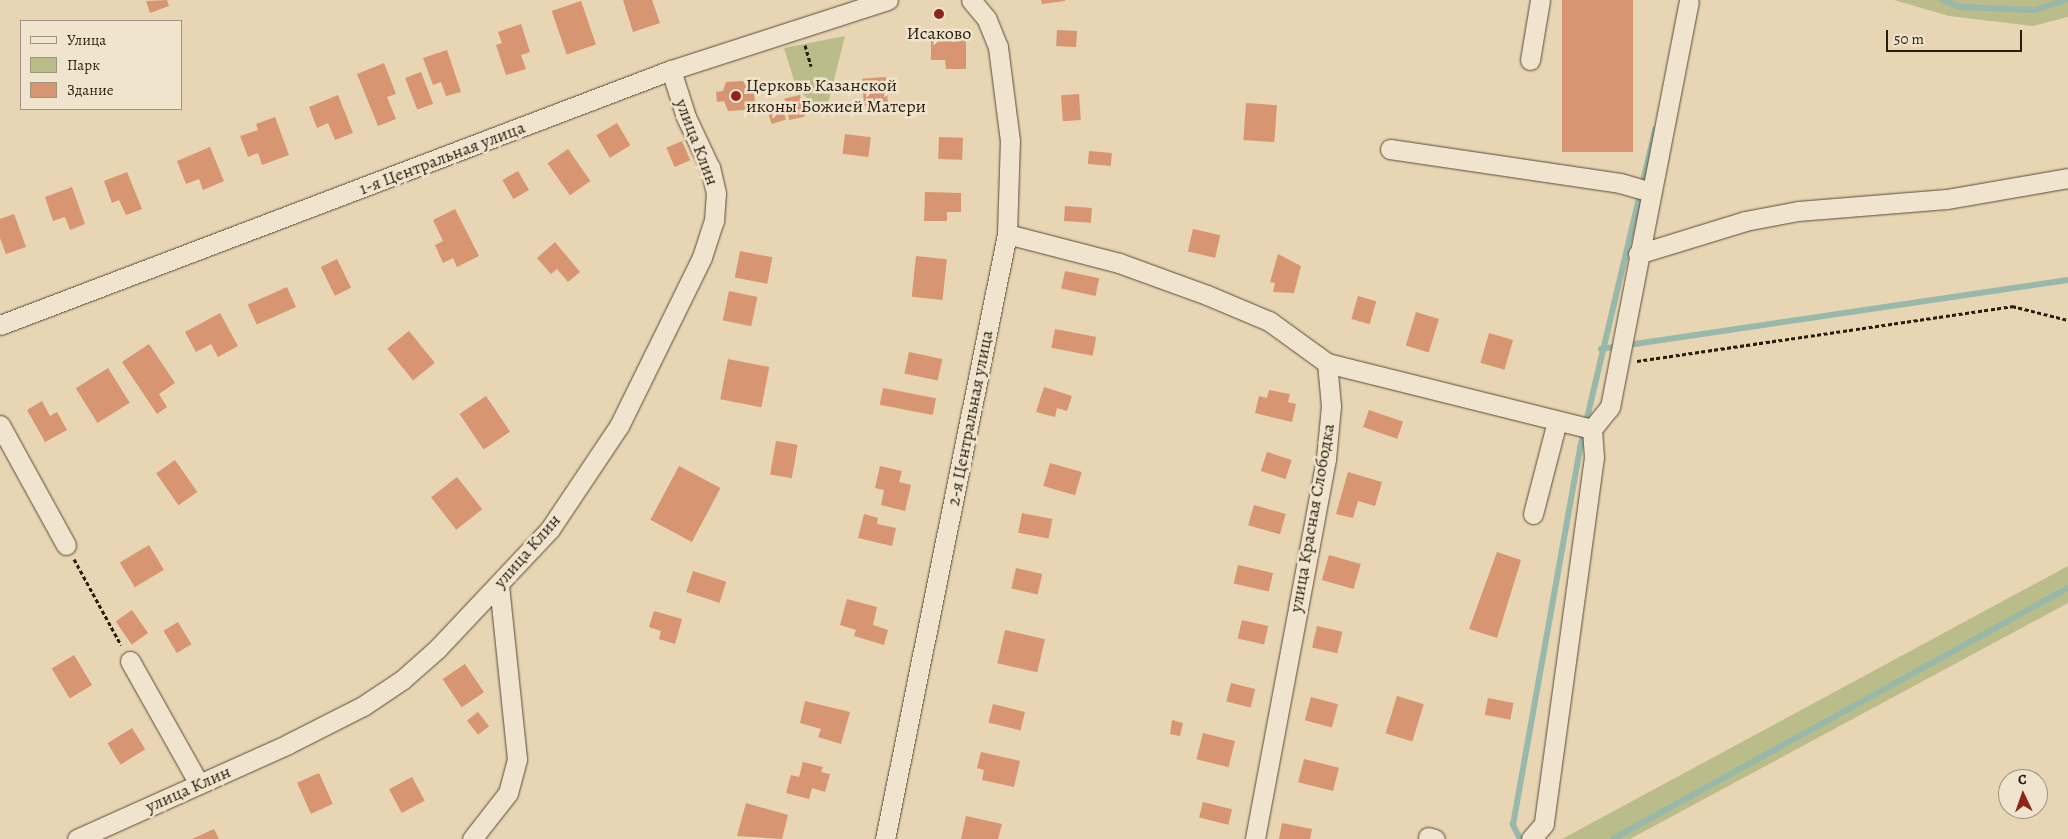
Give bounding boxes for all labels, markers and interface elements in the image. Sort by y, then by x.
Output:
marker: Исаково [933,8,945,20]
legend [20,20,182,110]
scale bar [1888,20,2024,52]
place label: Исаково [907,22,971,44]
text: 50 m [1894,29,1924,49]
text: Улица [67,30,106,50]
text: Парк [67,55,100,75]
place label: Церковь Казанской иконы Божией Матери [746,75,926,118]
text: Здание [67,80,114,100]
marker: Церковь Казанской иконы Божией Матери [730,90,742,102]
street label: улица Клин [671,96,723,188]
street label: 1-я Центральная улица [356,116,528,200]
street label: 2-я Центральная улица [942,328,998,508]
street label: улица Красная Слободка [1285,422,1339,614]
street label: улица Клин [489,510,565,592]
street label: улица Клин [142,761,234,817]
north arrow [1998,769,2048,819]
text: С [2017,770,2027,789]

